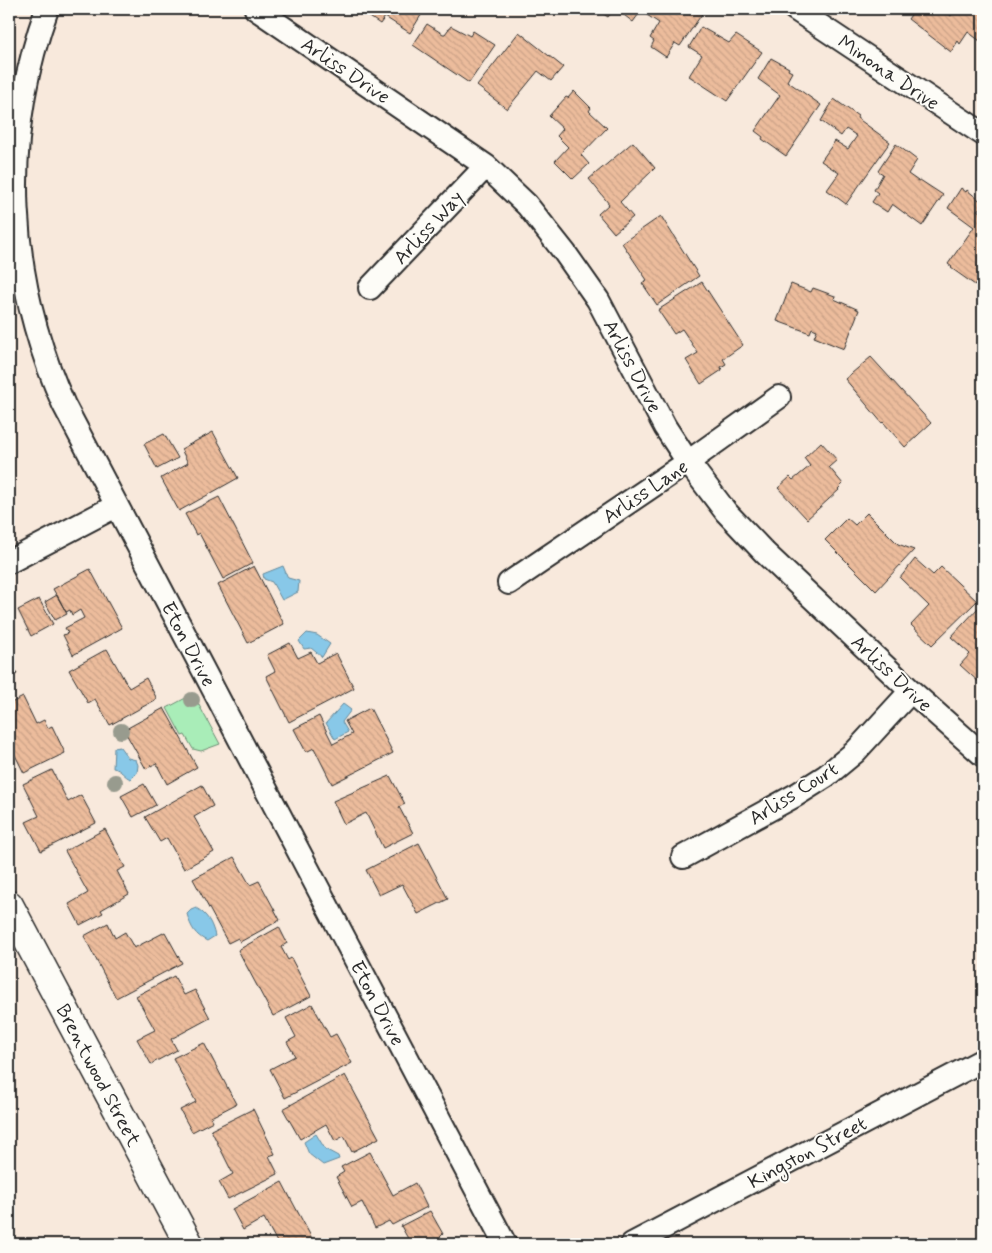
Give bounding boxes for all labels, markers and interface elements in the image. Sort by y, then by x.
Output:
street label: Minona Drive [832,29,944,117]
street label: Arliss Drive [295,32,395,111]
street label: Arliss Way [388,185,470,271]
street label: Arliss Drive [596,315,668,418]
street label: Arliss Lane [598,454,694,531]
street label: Eton Drive [154,597,221,692]
street label: Arliss Drive [844,629,937,719]
street label: Arliss Court [744,756,844,832]
street label: Eton Drive [343,956,410,1051]
street label: Brentwood Street [49,1000,147,1152]
street label: Kingston Street [744,1111,872,1197]

